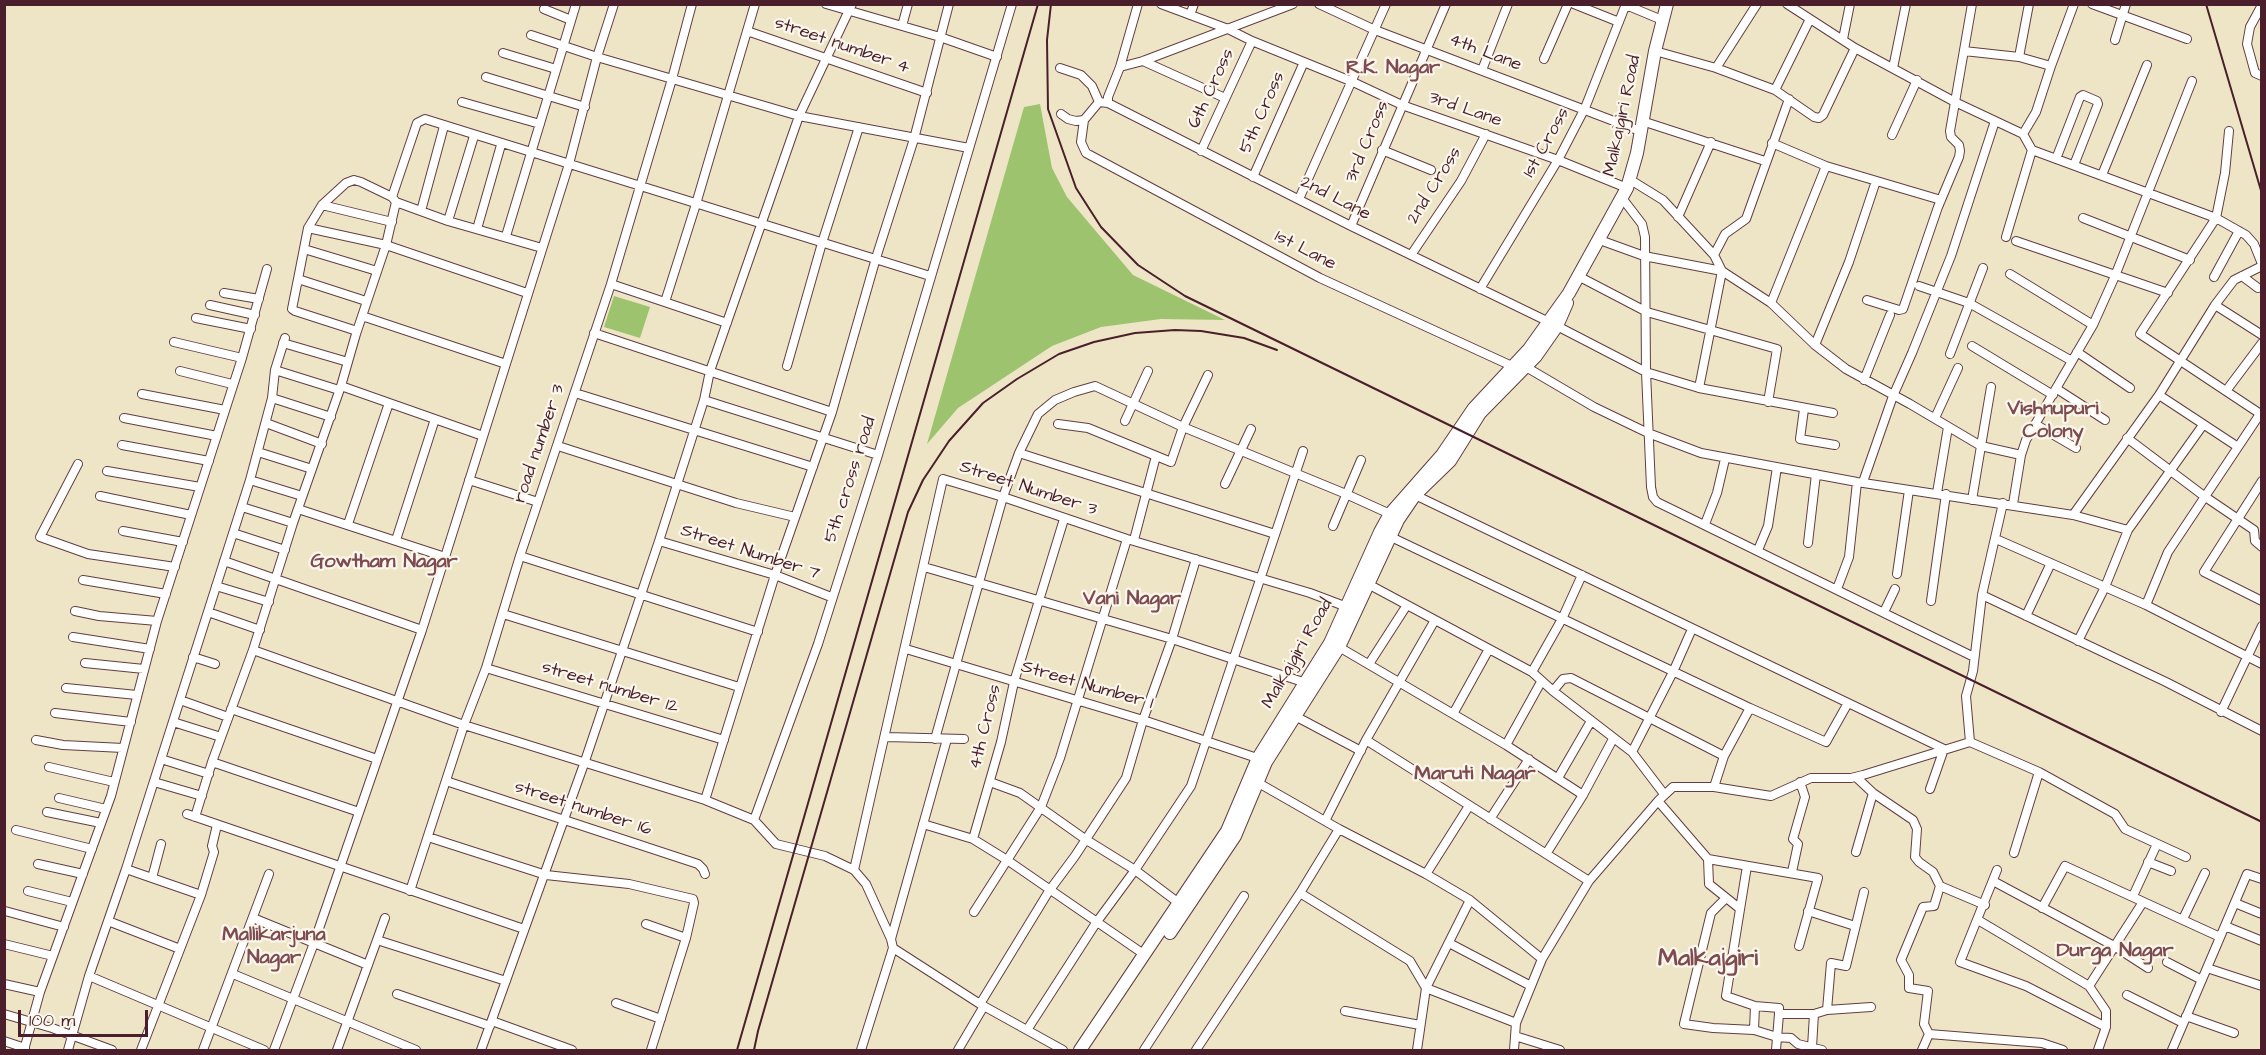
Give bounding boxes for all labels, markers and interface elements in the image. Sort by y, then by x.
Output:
street label: street number 4 [772,13,912,79]
street label: 4th Lane [1446,29,1524,77]
street label: 6th Cross [1184,46,1240,132]
street label: Malkajgiri Road [1600,53,1646,179]
district label: R.K. Nagar [1346,57,1440,81]
street label: 5th Cross [1235,69,1291,157]
street label: 3rd Lane [1426,87,1504,133]
street label: 3rd Cross [1341,98,1395,186]
street label: 1st Cross [1519,104,1575,182]
street label: 2nd Cross [1403,144,1467,228]
street label: 2nd Lane [1296,172,1374,226]
street label: 1st Lane [1271,226,1339,276]
street label: road number 3 [510,382,570,506]
district label: Vishnupuri Colony [2007,398,2099,445]
street label: 5th cross road [820,414,882,546]
street label: Street Number 3 [957,457,1099,521]
street label: Street Number 7 [678,520,822,586]
district label: Gowtham Nagar [310,551,458,575]
district label: Vani Nagar [1083,588,1181,612]
street label: Malkajgiri Road [1258,595,1338,713]
street label: street number 12 [539,657,681,719]
street label: Street Number 1 [1018,657,1156,715]
street label: 4th Cross [965,682,1007,772]
district label: Maruti Nagar [1414,763,1536,787]
street label: street number 16 [512,777,654,841]
district label: Mallikarjuna Nagar [222,924,326,971]
district label: Durga Nagar [2057,940,2173,964]
district label: Malkajgiri [1658,946,1758,974]
scale bar [21,998,152,1036]
text: 100 m [29,1008,75,1033]

